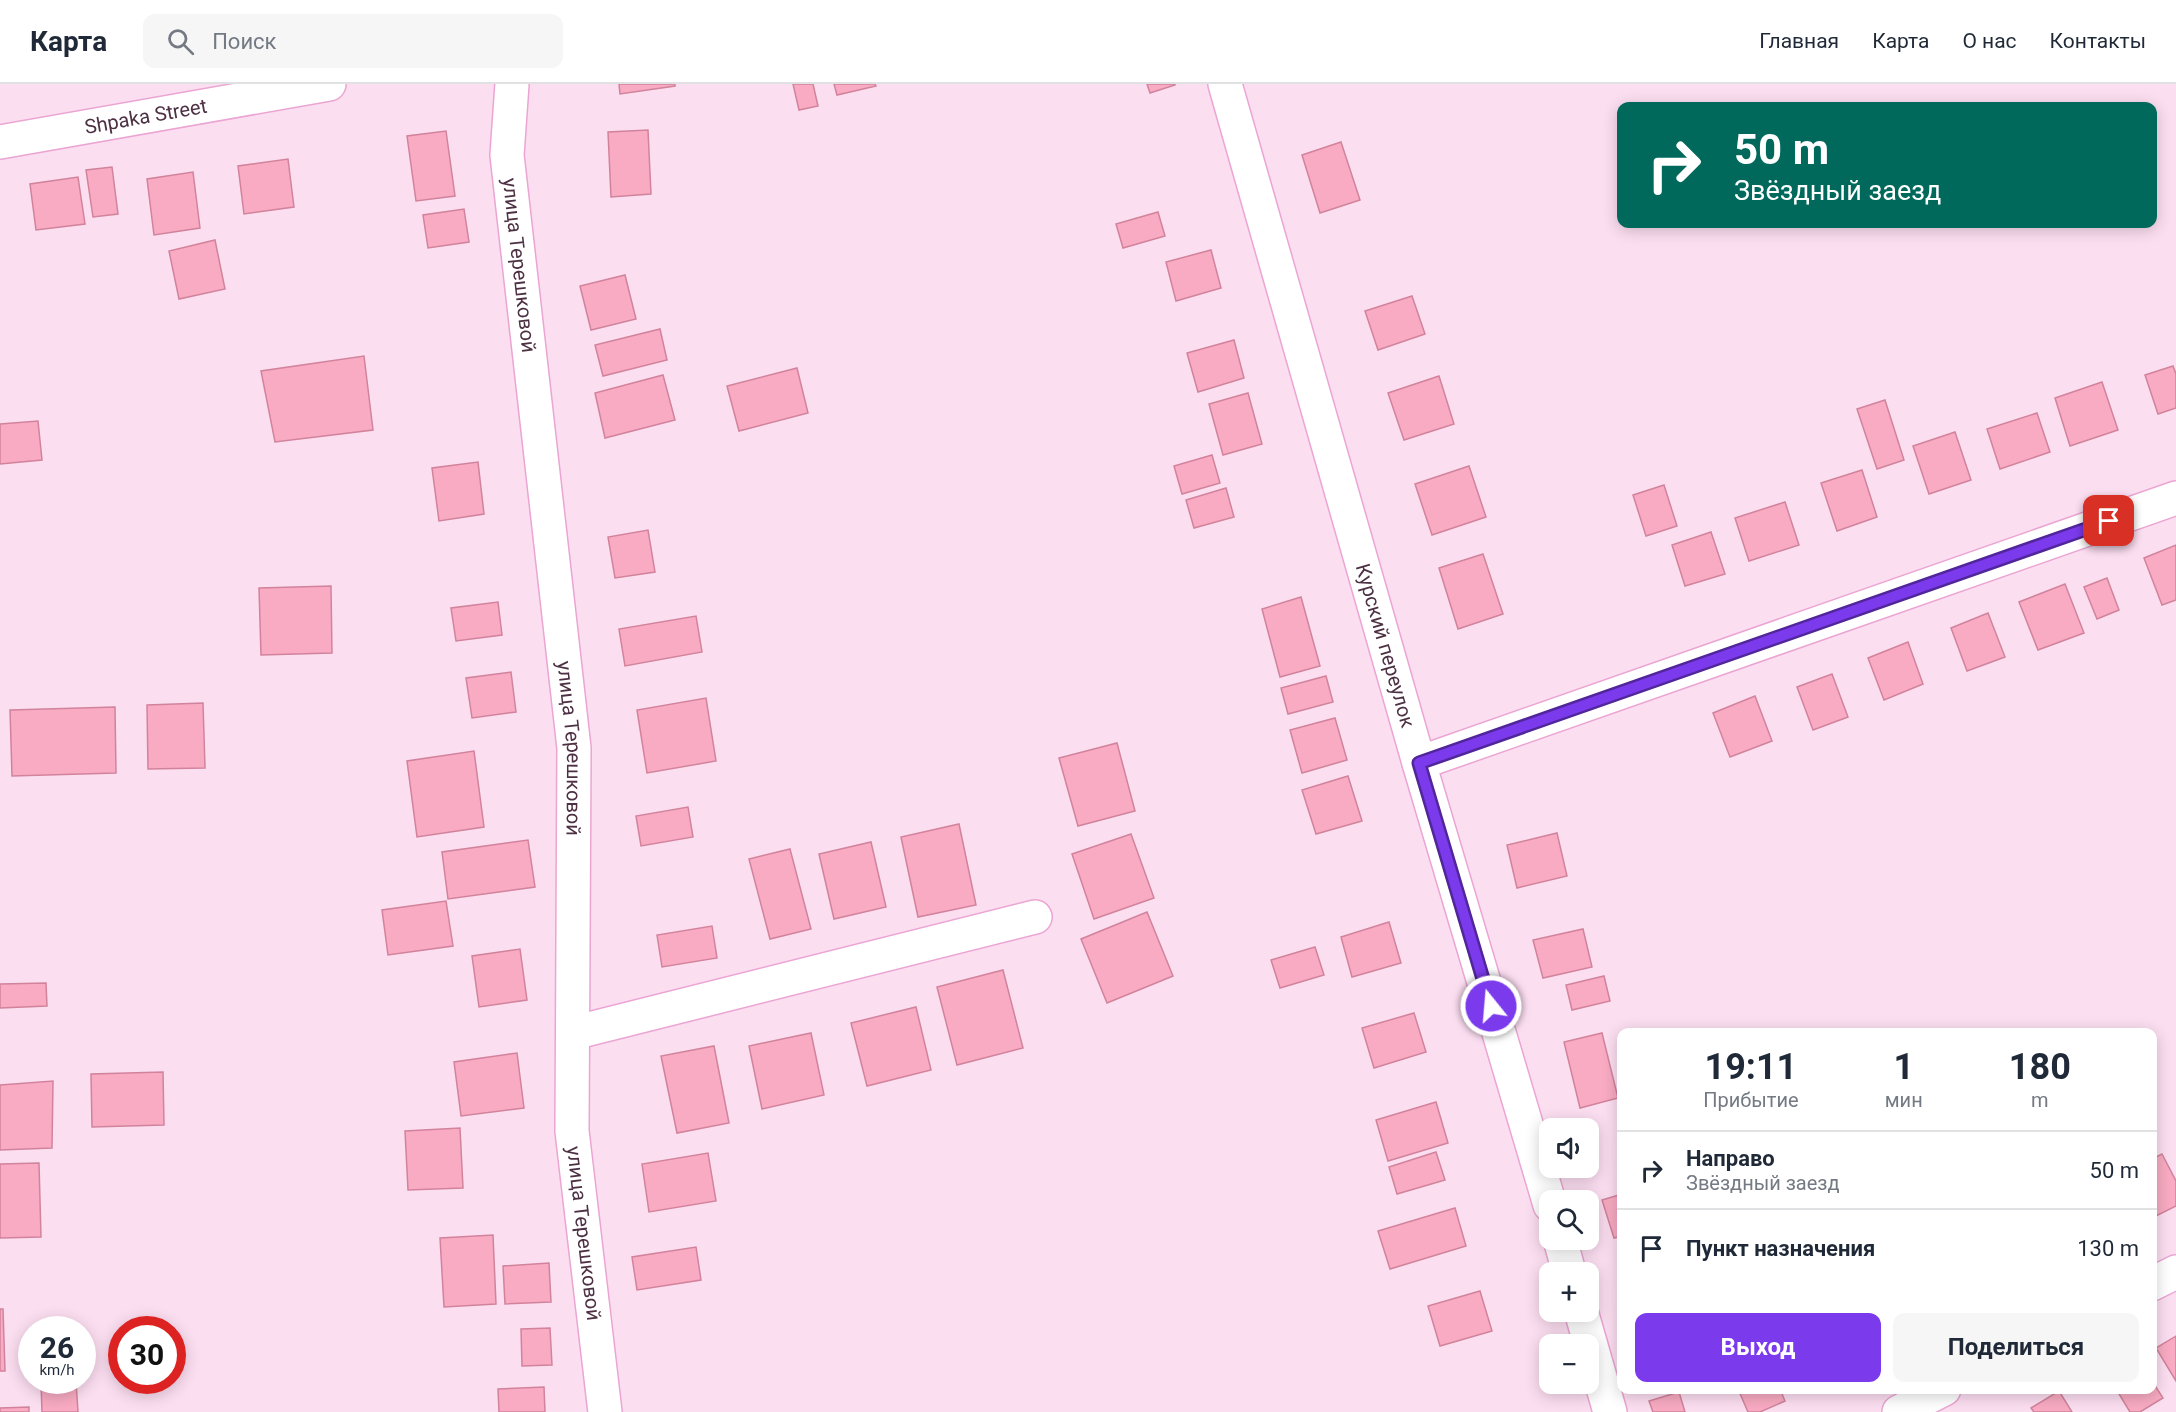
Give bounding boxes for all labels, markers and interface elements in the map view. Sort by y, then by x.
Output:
search box [143,14,563,68]
text: Карта [30,25,107,58]
icon: search [164,25,197,58]
text: Поиск [212,29,277,54]
text: Главная [1759,29,1839,53]
text: Карта [1872,29,1929,53]
text: О нас [1962,29,2017,53]
text: Контакты [2050,29,2146,53]
street label: Shpaka Street [83,94,209,139]
text: 50 m [1734,125,1829,174]
icon: right [1635,126,1713,204]
text: Звёздный заезд [1734,175,1941,207]
street label: улица Терешковой [498,177,541,354]
pin [2083,495,2134,546]
icon: arrive [2092,504,2125,537]
street label: Курский переулок [1351,561,1420,730]
street label: улица Терешковой [552,660,586,836]
position arrow [1459,974,1523,1038]
text: 19:11 [1704,1046,1797,1088]
text: 1 [1893,1046,1914,1088]
text: 180 [2009,1046,2071,1088]
text: Прибытие [1703,1088,1799,1112]
text: мин [1885,1088,1923,1112]
text: m [2031,1088,2049,1112]
map controls [1539,1118,1599,1394]
button: sound [1539,1118,1599,1178]
street label: улица Терешковой [562,1145,606,1322]
text: Направо [1686,1146,1775,1171]
icon: right [1635,1154,1668,1187]
text: 50 m [2090,1158,2139,1183]
text: Звёздный заезд [1686,1171,1840,1195]
button: search [1539,1190,1599,1250]
icon: arrive [1635,1232,1668,1265]
text: Пункт назначения [1686,1236,1875,1261]
text: 130 m [2077,1236,2139,1261]
button: + [1539,1262,1599,1322]
button: Выход [1635,1313,1881,1382]
button: Поделиться [1893,1313,2139,1382]
speed limit sign: 30 [108,1316,186,1394]
text: 26 [40,1330,74,1365]
button: − [1539,1334,1599,1394]
text: km/h [39,1361,75,1379]

